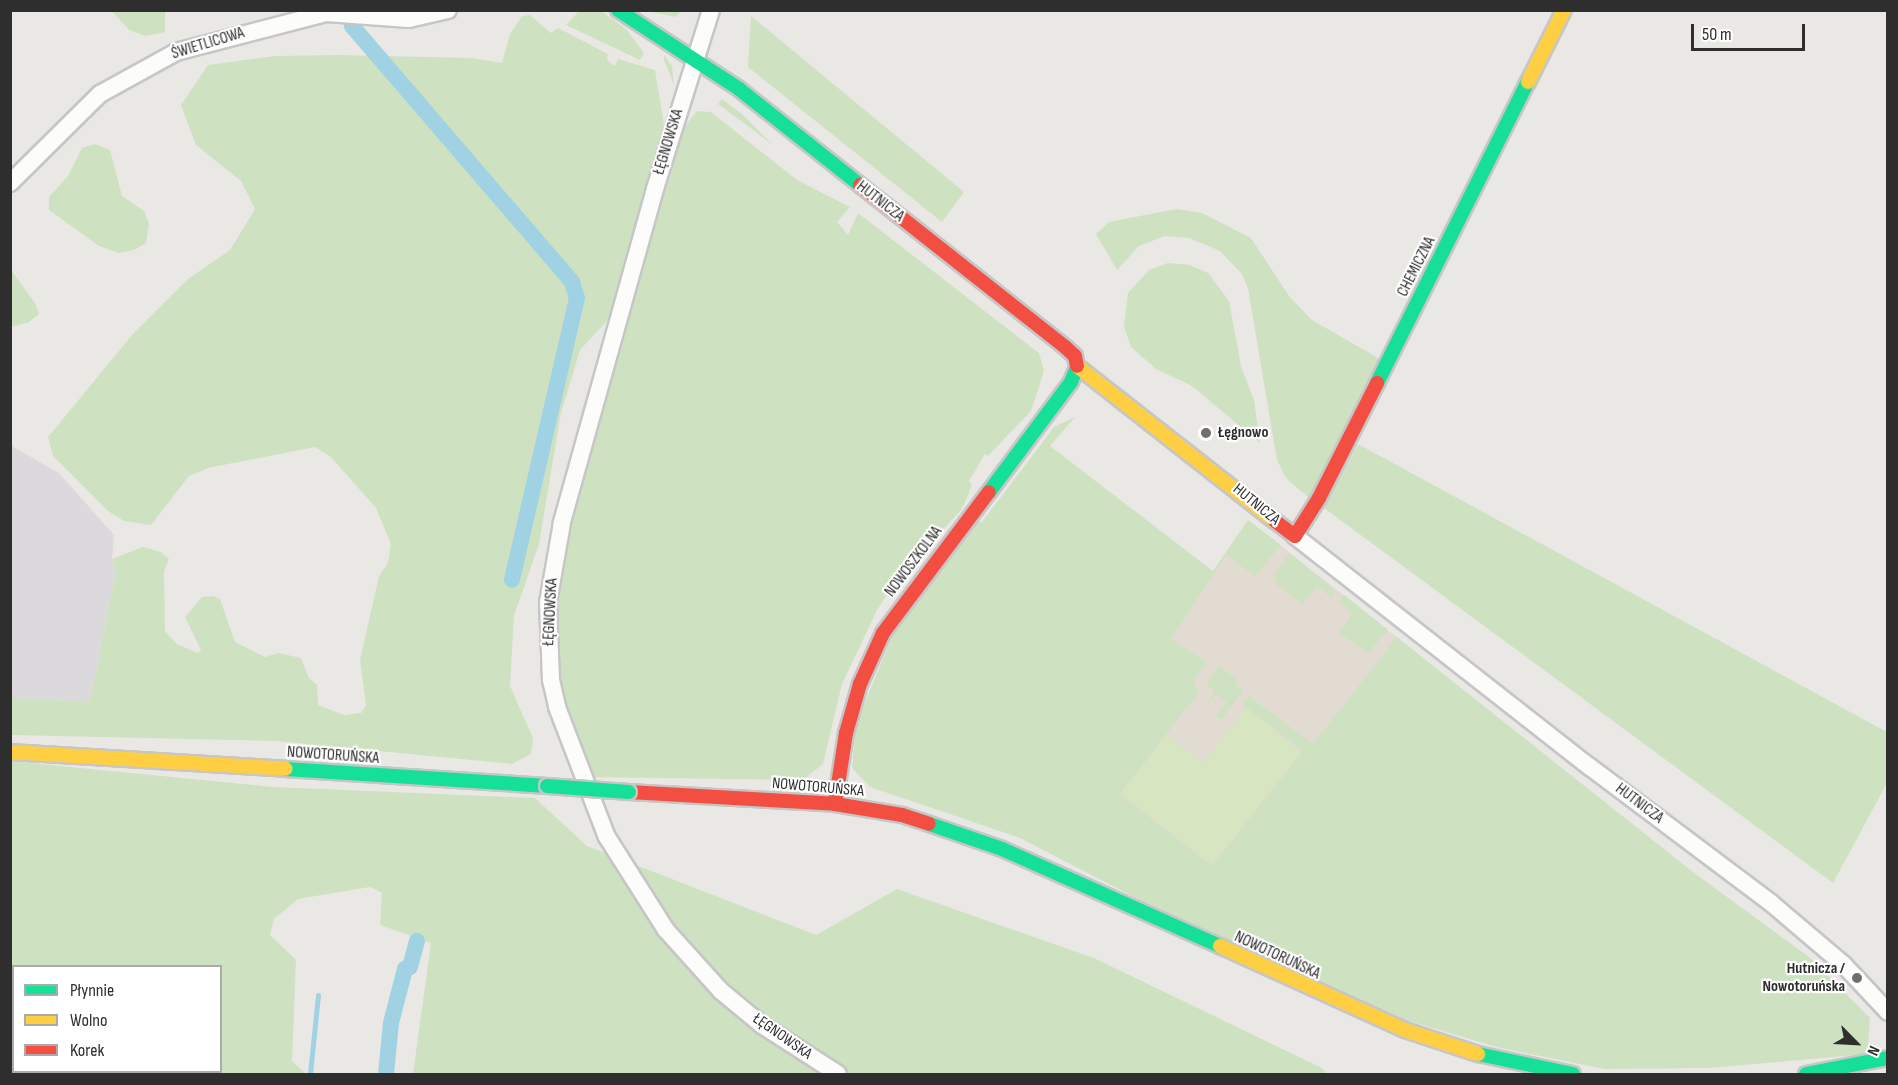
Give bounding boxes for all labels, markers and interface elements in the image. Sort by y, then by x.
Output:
scale bar [1694,12,1808,50]
street label: ŚWIETLICOWA [169,24,247,64]
text: 50 m [1702,24,1732,45]
street label: ŁĘGNOWSKA [650,107,688,177]
street label: HUTNICZA [852,177,908,227]
street label: CHEMICZNA [1394,234,1440,300]
place label: Łęgnowo [1218,423,1268,443]
marker: Łęgnowo [1199,426,1213,440]
street label: HUTNICZA [1229,480,1283,530]
street label: NOWOSZKOLNA [881,523,947,601]
street label: ŁĘGNOWSKA [540,578,562,646]
street label: NOWOTORUŃSKA [286,743,380,769]
street label: NOWOTORUŃSKA [771,774,865,802]
street label: HUTNICZA [1611,780,1667,828]
street label: NOWOTORUŃSKA [1231,928,1323,984]
place label: Hutnicza / Nowotoruńska [1762,959,1845,997]
legend [12,965,222,1073]
marker: Hutnicza / Nowotoruńska [1850,971,1864,985]
text: Płynnie [70,980,114,1001]
text: Wolno [70,1010,107,1031]
street label: ŁĘGNOWSKA [749,1010,815,1064]
north arrow [1826,1013,1886,1073]
text: Korek [70,1040,104,1061]
text: N [1862,1043,1883,1058]

